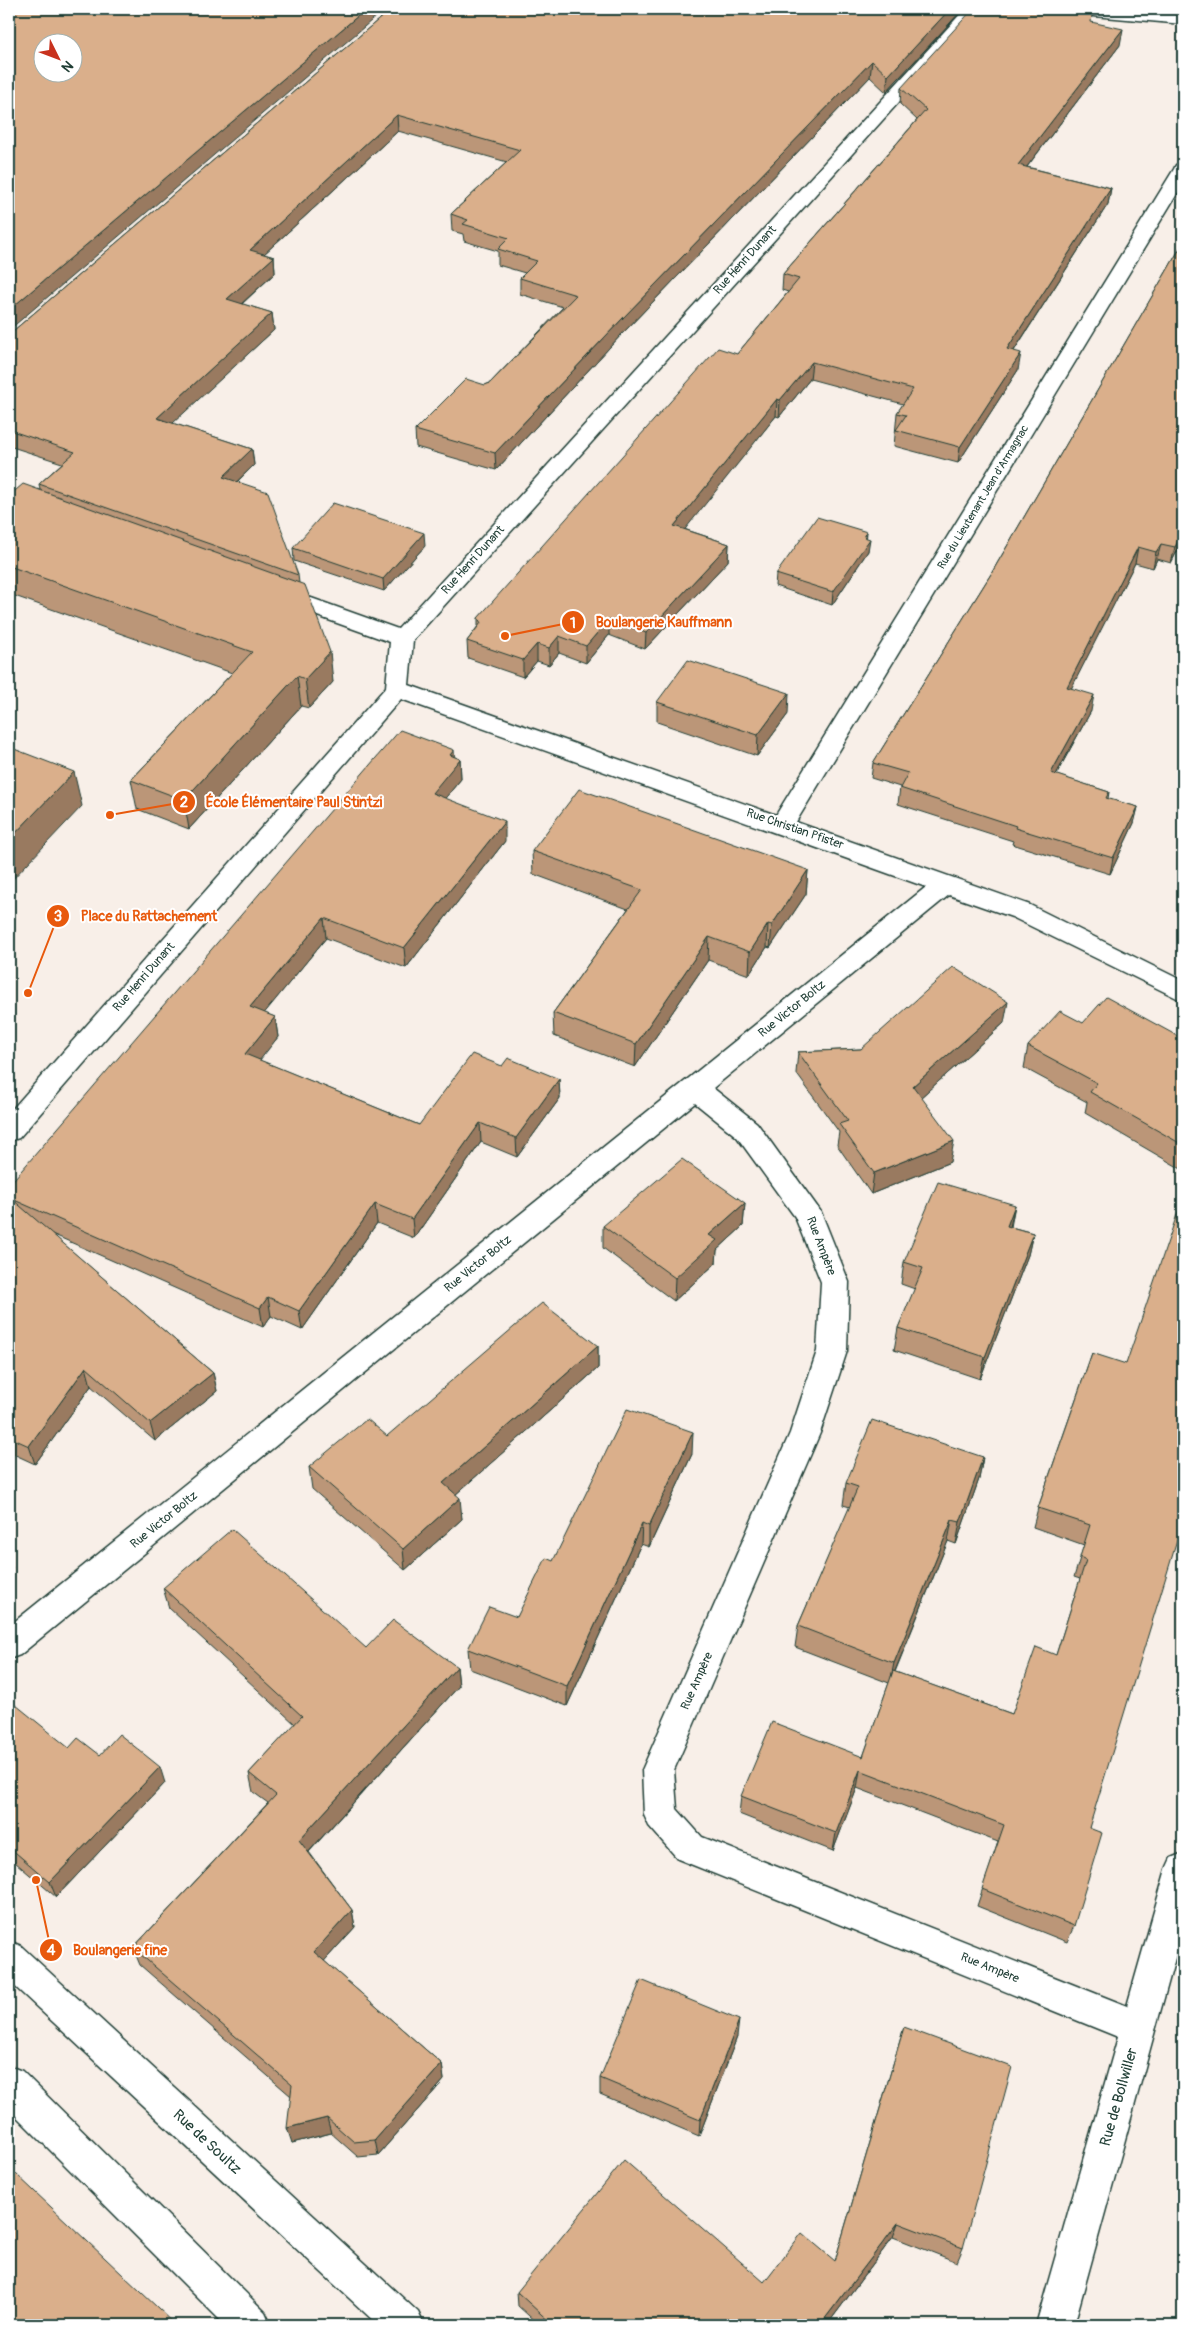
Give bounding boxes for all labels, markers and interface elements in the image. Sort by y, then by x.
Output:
north arrow [32,32,82,82]
text: N [58,57,77,76]
street label: Rue Henri Dunant [710,223,780,297]
street label: Rue du Lieutenant Jean d'Armagnac [935,422,1031,571]
street label: Rue Henri Dunant [438,523,508,597]
callout: Boulangerie Kauffmann [561,608,742,637]
text: 1 [570,614,576,633]
text: Boulangerie Kauffmann [596,614,732,631]
callout: École Élémentaire Paul Stintzi [171,787,393,816]
text: 2 [180,793,188,812]
text: École Élémentaire Paul Stintzi [206,793,383,811]
street label: Rue Christian Pfister [744,805,846,853]
callout: Place du Rattachement [46,902,227,931]
text: 3 [54,907,62,926]
text: Place du Rattachement [81,908,218,925]
street label: Rue Henri Dunant [110,939,178,1015]
street label: Rue Victor Boltz [755,977,829,1041]
street label: Rue Ampère [803,1214,839,1278]
street label: Rue Victor Boltz [441,1232,515,1296]
street label: Rue Victor Boltz [127,1488,201,1552]
street label: Rue Ampère [678,1650,716,1712]
callout: Boulangerie fine [38,1936,178,1965]
text: 4 [47,1941,56,1960]
text: Boulangerie fine [73,1942,168,1959]
street label: Rue Ampère [959,1949,1022,1987]
street label: Rue de Bollwiller [1096,2045,1142,2148]
street label: Rue de Soultz [169,2105,245,2179]

